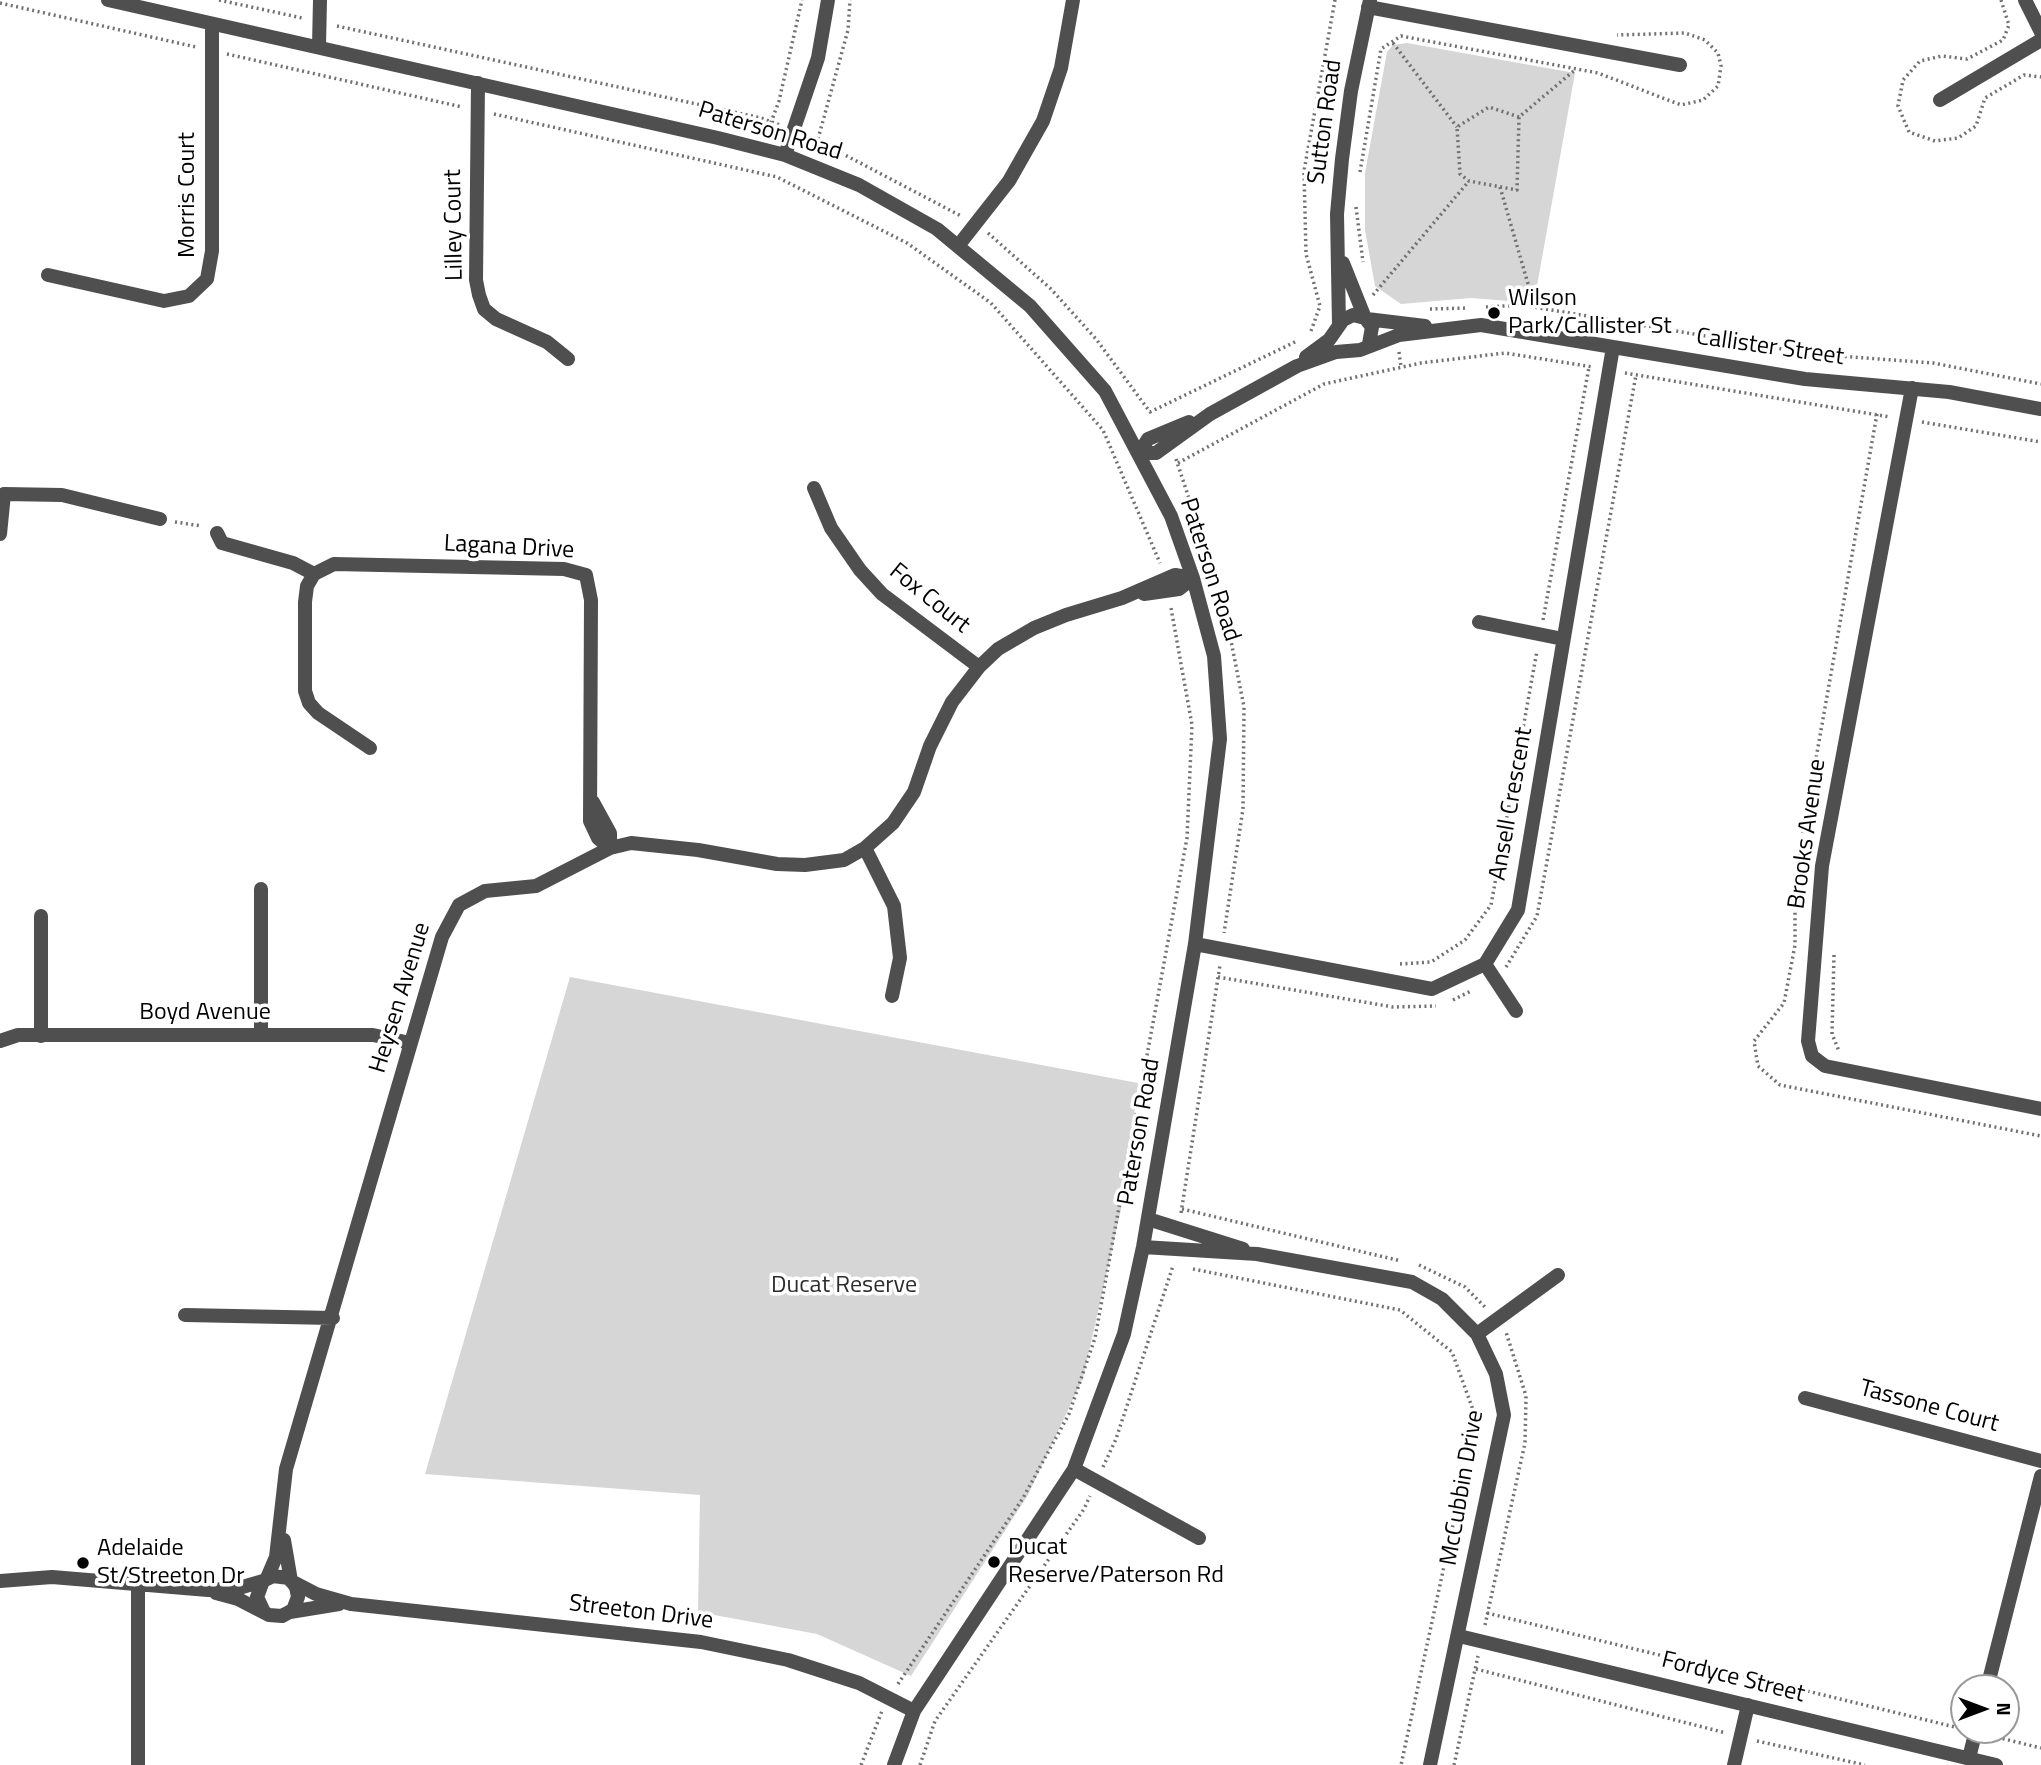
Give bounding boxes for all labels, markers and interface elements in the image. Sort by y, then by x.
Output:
street label: Sutton Road [1303,58,1349,186]
street label: Paterson Road [695,96,845,168]
street label: Morris Court [174,132,202,258]
street label: Lilley Court [440,169,470,281]
place label: Wilson Park/Callister St [1508,285,1672,341]
marker: Wilson Park/Callister St [1486,305,1502,321]
street label: Callister Street [1694,323,1846,373]
street label: Paterson Road [1172,495,1246,645]
street label: Lagana Drive [443,530,575,566]
street label: Fox Court [883,558,975,640]
street label: Ansell Crescent [1484,725,1540,883]
street label: Brooks Avenue [1783,757,1833,911]
street label: Heysen Avenue [364,919,438,1077]
street label: Boyd Avenue [139,999,271,1027]
street label: Paterson Road [1113,1056,1167,1208]
park label: Ducat Reserve [771,1272,917,1300]
street label: Tassone Court [1856,1375,2002,1439]
street label: McCubbin Drive [1435,1408,1491,1568]
place label: Ducat Reserve/Paterson Rd [1008,1534,1224,1590]
place label: Adelaide St/Streeton Dr [97,1535,245,1591]
marker: Ducat Reserve/Paterson Rd [986,1554,1002,1570]
marker: Adelaide St/Streeton Dr [75,1555,91,1571]
street label: Streeton Drive [567,1590,715,1636]
street label: Fordyce Street [1658,1646,1808,1710]
north arrow [1950,1674,2020,1744]
text: N [1990,1702,2019,1716]

